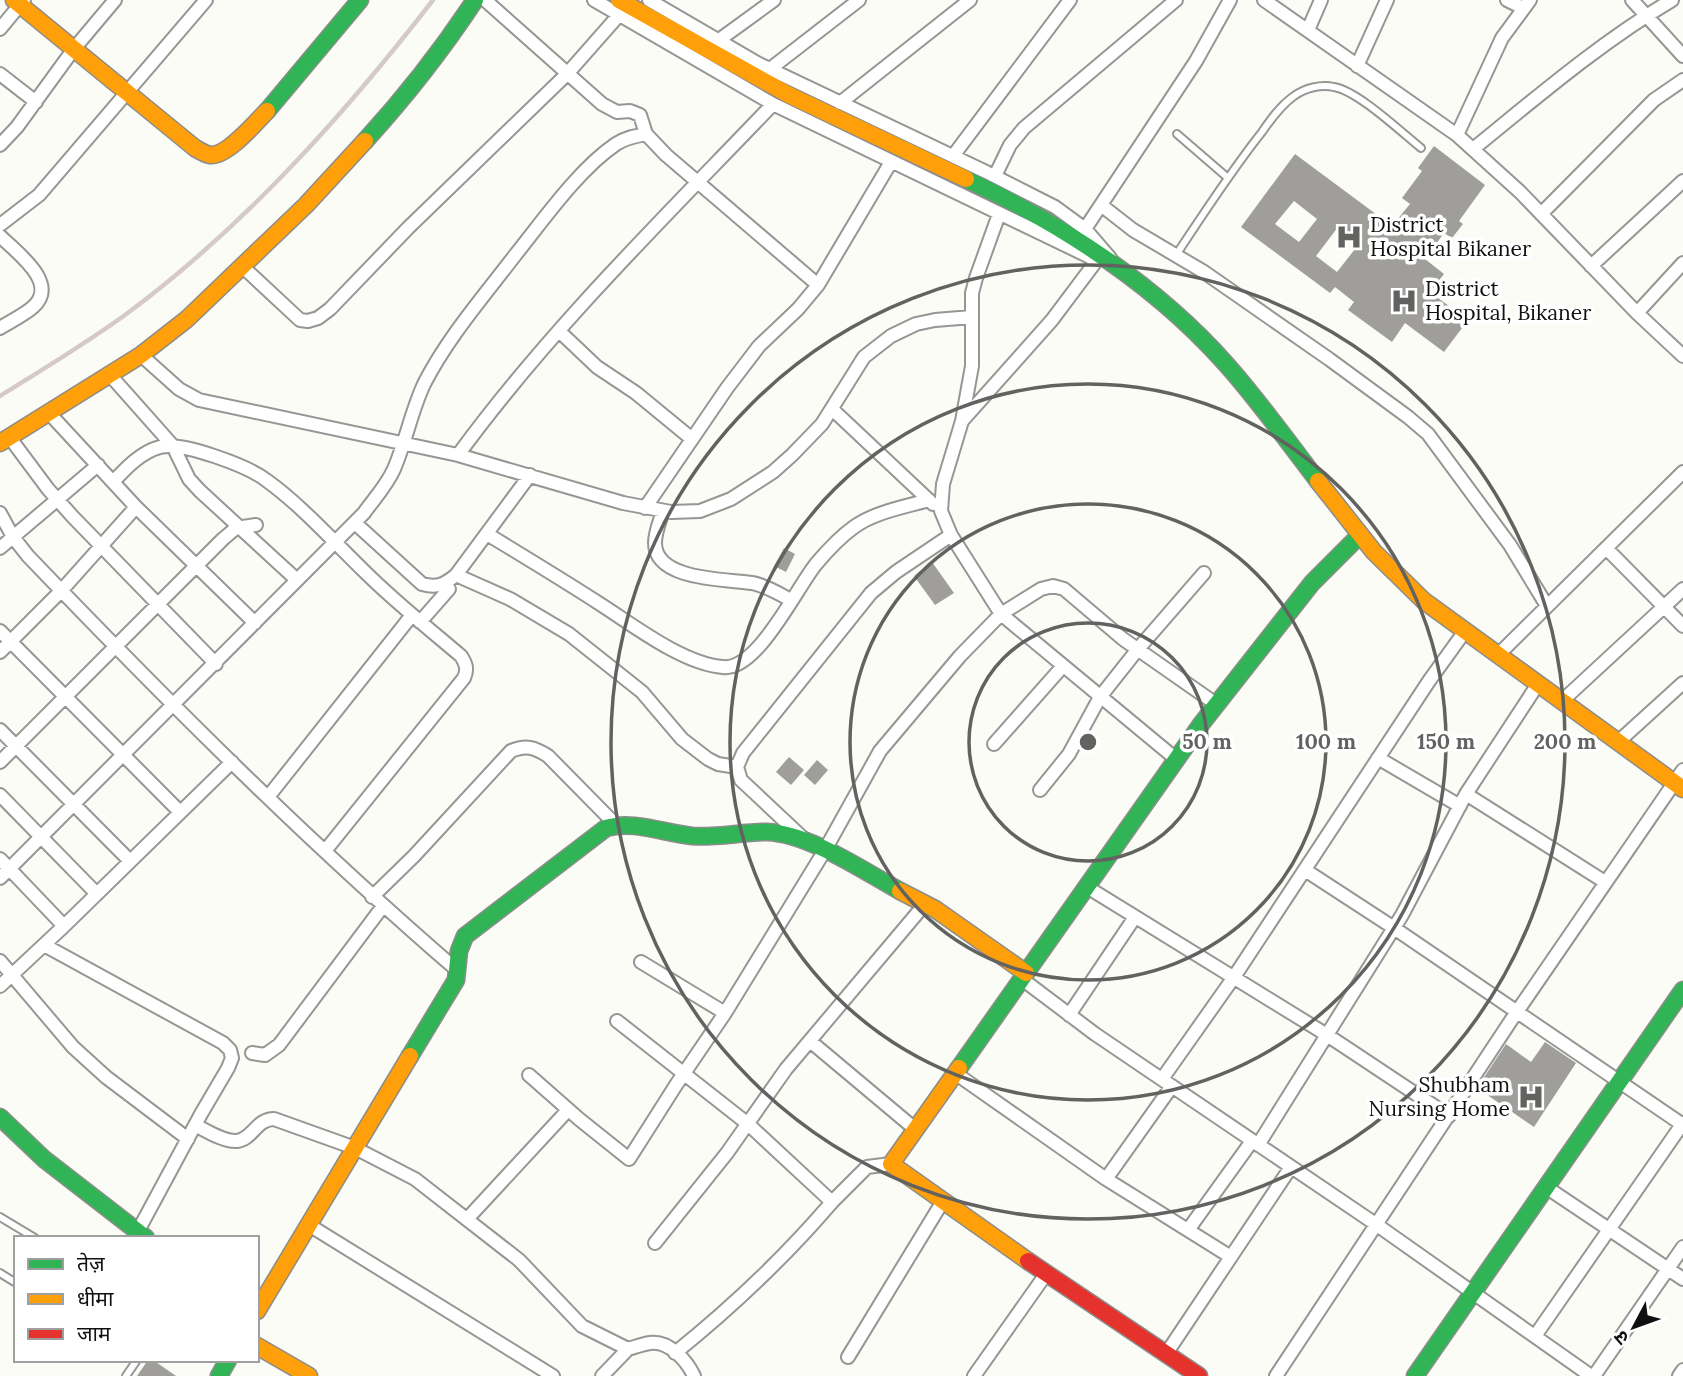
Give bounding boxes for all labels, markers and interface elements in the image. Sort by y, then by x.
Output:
place label: District Hospital Bikaner [1370,211,1531,262]
hospital icon: District Hospital Bikaner [1334,222,1364,252]
place label: District Hospital, Bikaner [1425,275,1591,326]
hospital icon: District Hospital, Bikaner [1389,286,1419,316]
text: 50 m [1182,728,1232,755]
text: 100 m [1296,728,1356,755]
text: 150 m [1417,728,1475,755]
text: 200 m [1534,728,1596,755]
centre of rings [1076,730,1100,754]
place label: Shubham Nursing Home [1369,1071,1510,1122]
hospital icon: Shubham Nursing Home [1516,1082,1546,1112]
legend [14,1236,259,1362]
text: तेज़ [77,1250,105,1277]
text: धीमा [77,1285,114,1312]
north arrow [1599,1292,1669,1362]
text: जाम [77,1320,111,1347]
text: उ [1608,1325,1634,1350]

